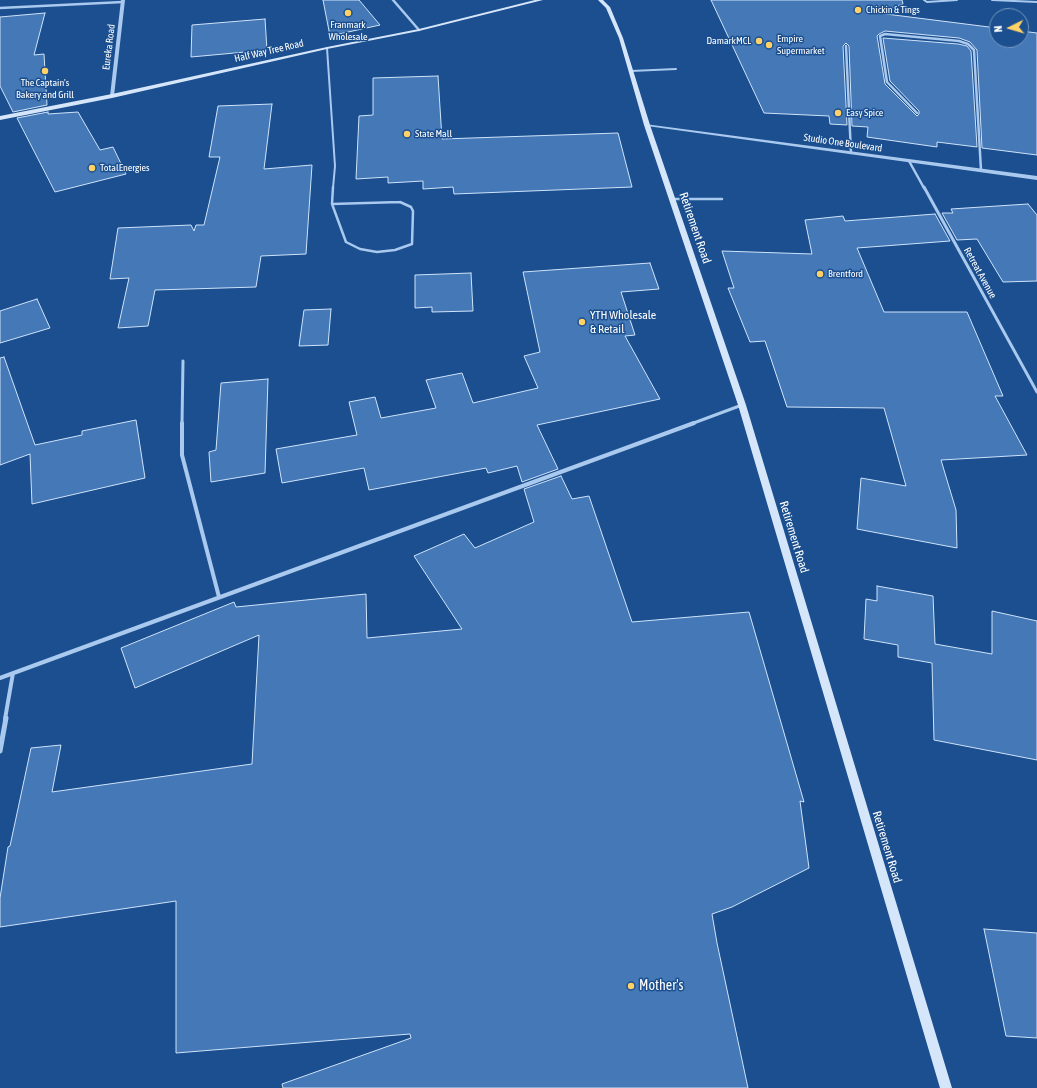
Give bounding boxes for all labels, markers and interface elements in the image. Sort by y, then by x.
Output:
place label: Chickin & Tings [866,4,920,16]
marker: Chickin & Tings [853,5,863,15]
marker: Franmark Wholesale [343,8,353,18]
north arrow [989,8,1029,48]
place label: Franmark Wholesale [328,19,368,42]
street label: Eureka Road [100,23,118,71]
text: N [992,25,1004,33]
place label: Empire Supermarket [777,33,825,56]
place label: DamarkMCL [706,35,751,47]
marker: DamarkMCL [754,36,764,46]
street label: Half Way Tree Road [233,37,305,65]
marker: Empire Supermarket [764,40,774,50]
marker: The Captain's Bakery and Grill [40,66,50,76]
place label: The Captain's Bakery and Grill [16,77,74,100]
place label: Easy Spice [846,107,883,119]
marker: Easy Spice [833,108,843,118]
place label: State Mall [415,128,452,140]
marker: State Mall [402,129,412,139]
street label: Studio One Boulevard [803,132,883,154]
place label: TotalEnergies [100,162,150,174]
marker: TotalEnergies [87,163,97,173]
street label: Retirement Road [676,190,714,266]
street label: Retreat Avenue [961,245,999,301]
place label: Brentford [828,268,863,280]
marker: Brentford [815,269,825,279]
place label: YTH Wholesale & Retail [590,308,656,336]
marker: YTH Wholesale & Retail [577,317,587,327]
street label: Retirement Road [776,499,812,575]
street label: Retirement Road [869,809,905,885]
place label: Mother's [639,978,684,994]
marker: Mother's [626,981,636,991]

